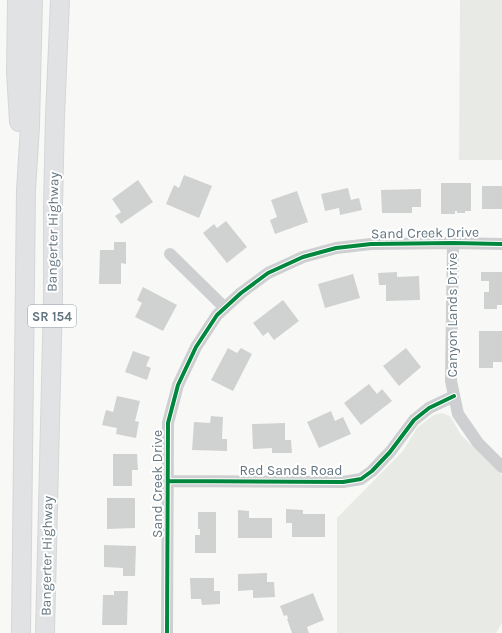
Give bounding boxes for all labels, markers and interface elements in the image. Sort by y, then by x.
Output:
street label: Bangerter Highway [43,171,63,292]
street label: Sand Creek Drive [371,224,479,242]
street label: Canyon Lands Drive [444,252,461,378]
road number: SR 154 [28,305,76,327]
street label: Sand Creek Drive [149,430,166,538]
street label: Red Sands Road [239,462,343,479]
street label: Bangerter Highway [37,495,57,616]

